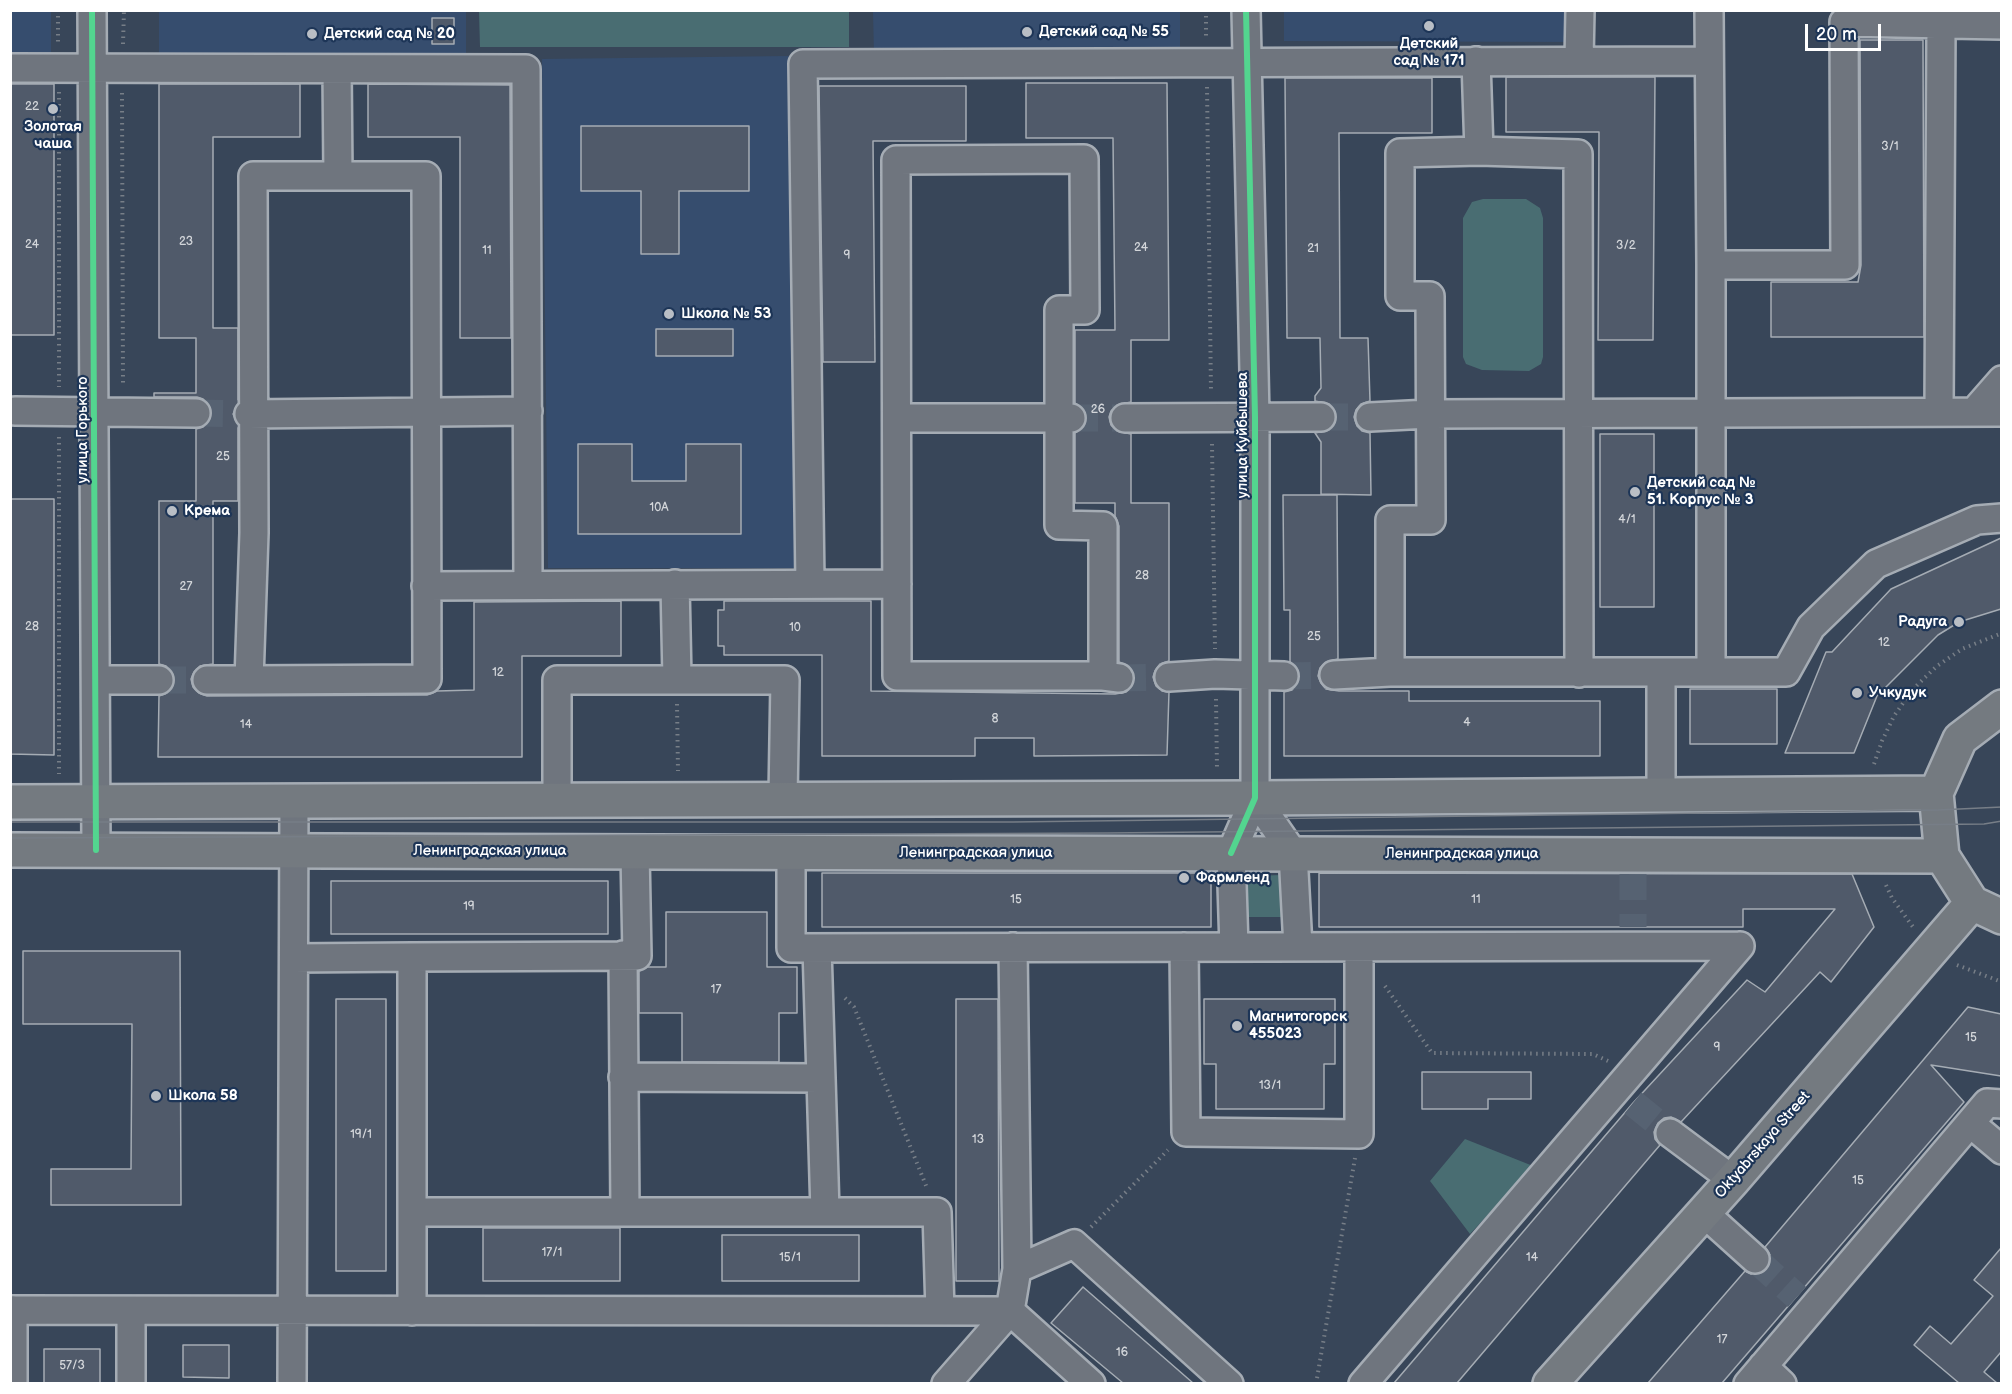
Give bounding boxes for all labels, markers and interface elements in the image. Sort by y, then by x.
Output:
scale bar [1808,12,1884,50]
marker: Детский сад № 171 [1422,19,1436,33]
place label: Детский сад № 55 [1039,23,1169,41]
text: 20 m [1816,24,1857,45]
place label: Детский сад № 20 [324,25,455,43]
marker: Детский сад № 55 [1020,25,1034,39]
marker: Детский сад № 20 [305,27,319,41]
place label: Детский сад № 171 [1394,35,1464,70]
house number: 22 [25,100,39,114]
marker: Золотая чаша [46,102,60,116]
place label: Золотая чаша [24,118,82,153]
house number: 3/1 [1881,140,1899,154]
house number: 23 [179,235,193,249]
house number: 24 [25,238,39,252]
house number: 3/2 [1616,239,1636,253]
house number: 24 [1134,241,1148,255]
house number: 21 [1307,242,1319,256]
house number: 11 [482,244,492,258]
house number: 9 [844,249,850,263]
place label: Школа № 53 [681,305,771,323]
marker: Школа № 53 [662,307,676,321]
street label: улица Куйбышева [1234,372,1252,498]
street label: улица Горького [74,377,92,483]
house number: 26 [1091,403,1105,417]
house number: 25 [216,450,230,464]
place label: Детский сад № 51. Корпус № 3 [1647,474,1756,509]
marker: Детский сад № 51. Корпус № 3 [1628,485,1642,499]
house number: 10А [650,501,668,515]
place label: Крема [184,502,230,520]
marker: Крема [165,504,179,518]
house number: 4/1 [1618,513,1636,527]
house number: 28 [1135,569,1149,583]
house number: 27 [180,580,192,594]
place label: Радуга [1898,613,1947,631]
marker: Радуга [1952,615,1966,629]
house number: 28 [25,620,39,634]
house number: 10 [789,621,801,635]
house number: 25 [1307,630,1321,644]
house number: 12 [1878,636,1890,650]
house number: 12 [492,666,504,680]
place label: Учкудук [1869,684,1926,702]
marker: Учкудук [1850,686,1864,700]
house number: 8 [992,712,998,726]
house number: 4 [1463,716,1471,730]
house number: 14 [240,718,252,732]
street label: Ленинградская улица [413,842,567,860]
street label: Ленинградская улица [899,844,1053,862]
street label: Ленинградская улица [1385,845,1539,863]
place label: Фармленд [1196,869,1269,887]
marker: Фармленд [1177,871,1191,885]
house number: 15 [1010,893,1022,907]
house number: 11 [1471,893,1481,907]
house number: 19 [463,900,475,914]
house number: 17 [711,983,721,997]
place label: Магнитогорск 455023 [1249,1008,1347,1043]
marker: Магнитогорск 455023 [1230,1019,1244,1033]
house number: 15 [1965,1031,1977,1045]
house number: 9 [1714,1041,1720,1055]
house number: 13/1 [1259,1079,1281,1093]
place label: Школа 58 [168,1087,238,1105]
street label: Oktyabrskaya Street [1712,1088,1814,1202]
marker: Школа 58 [149,1089,163,1103]
house number: 19/1 [350,1128,372,1142]
house number: 13 [972,1133,984,1147]
house number: 15 [1852,1174,1864,1188]
house number: 17/1 [542,1246,562,1260]
house number: 15/1 [779,1251,801,1265]
house number: 14 [1526,1251,1538,1265]
house number: 17 [1717,1333,1727,1347]
house number: 16 [1116,1346,1128,1360]
house number: 57/3 [59,1359,85,1373]

